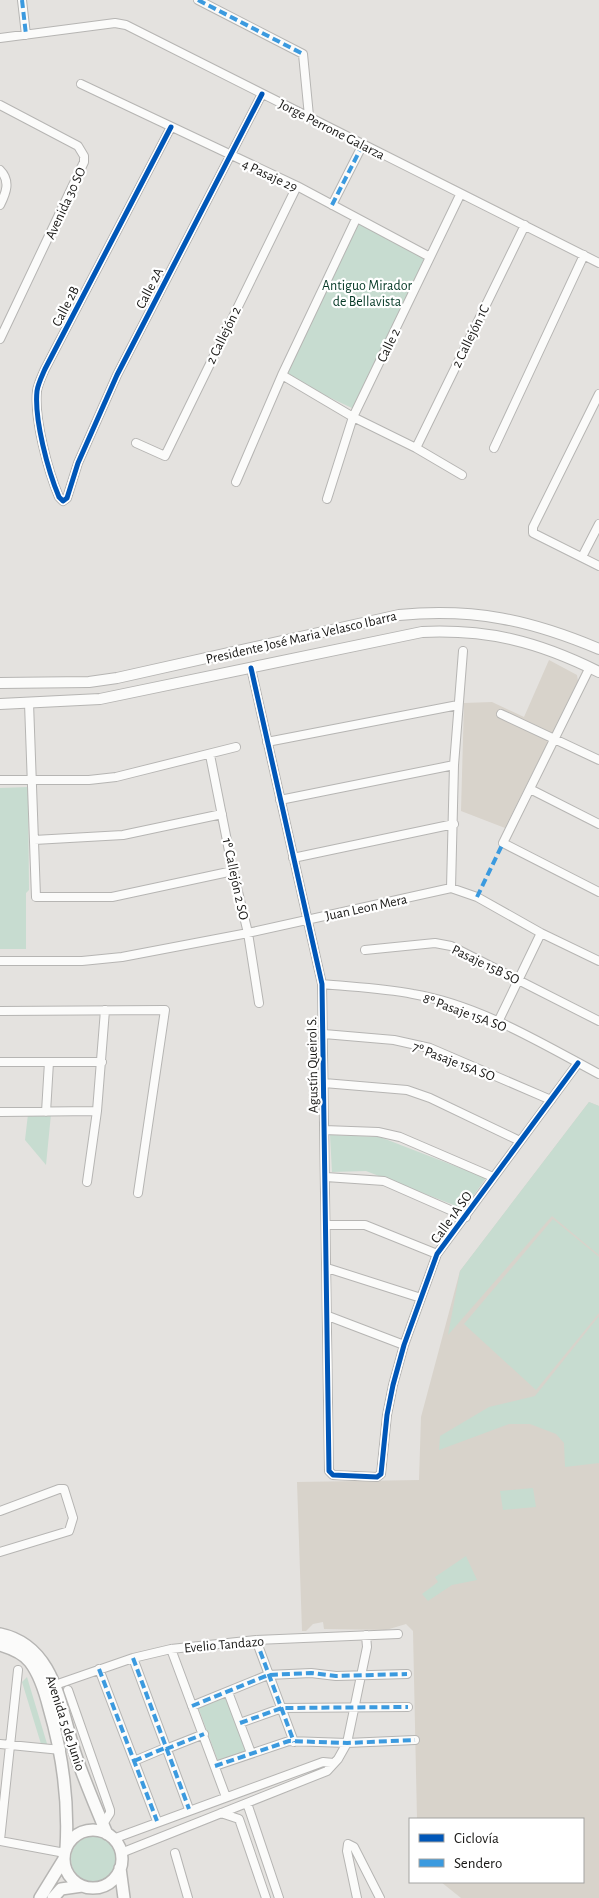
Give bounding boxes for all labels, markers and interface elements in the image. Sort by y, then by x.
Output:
street label: Jorge Perrone Galarza [276,97,387,163]
street label: 4 Pasaje 29 [240,157,299,195]
street label: Avenida 30 SO [43,165,89,242]
street label: Calle 2A [134,266,166,311]
park label: Antiguo Mirador de Bellavista [322,279,412,309]
street label: Calle 2B [50,284,82,329]
street label: 2 Callejón 1C [450,303,492,370]
street label: 2 Callejón 2 [204,304,244,366]
street label: Calle 2 [375,326,403,365]
street label: Presidente José Maria Velasco Ibarra [204,609,399,667]
street label: 1º Callejón 2 SO [220,837,251,921]
street label: Juan Leon Mera [324,892,409,924]
street label: Pasaje 15B SO [449,942,522,987]
street label: 8º Pasaje 15A SO [421,991,508,1035]
street label: Agustín Queirol S. [305,1017,321,1113]
street label: 7º Pasaje 15A SO [411,1040,497,1084]
street label: Calle 1A SO [428,1189,475,1246]
street label: Evelio Tandazo [184,1635,265,1655]
street label: Avenida 5 de Junio [43,1674,87,1773]
legend [409,1818,584,1883]
text: Ciclovía [454,1831,499,1846]
text: Sendero [454,1856,502,1871]

